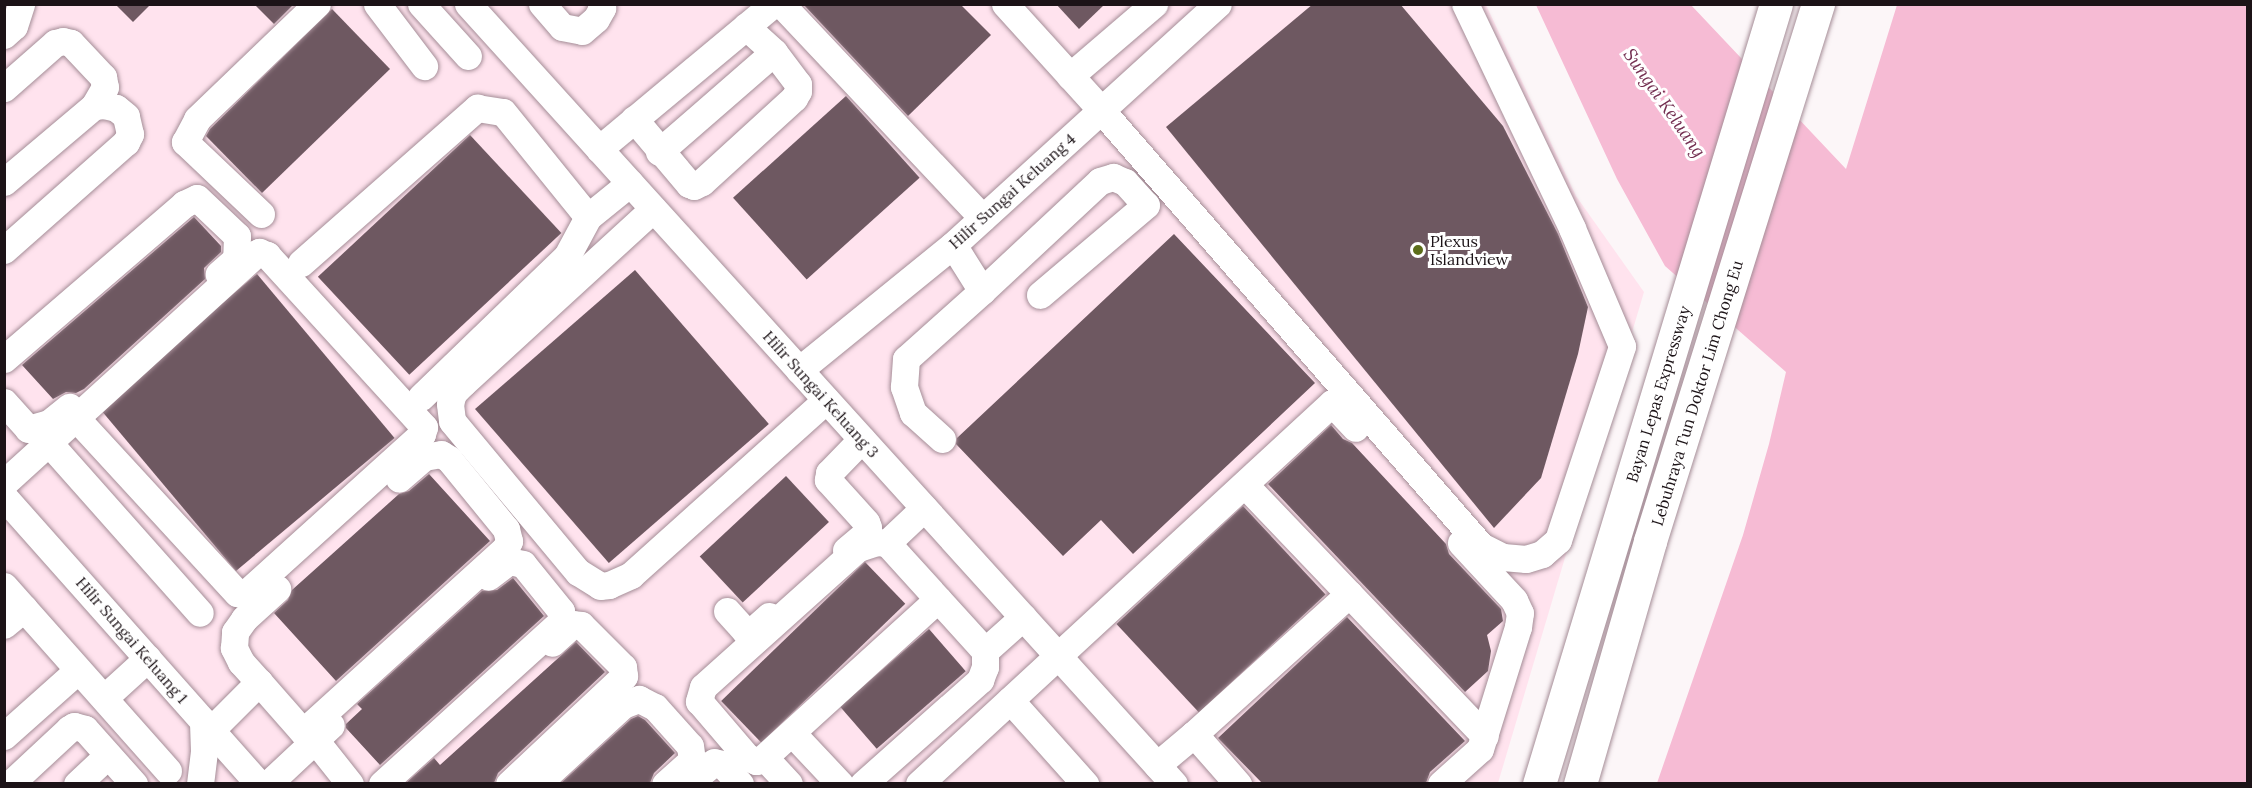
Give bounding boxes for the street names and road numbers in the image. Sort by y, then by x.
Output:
street label: Hilir Sungai Keluang 4 [945,129,1079,253]
street label: Lebuhraya Tun Doktor Lim Chong Eu [1647,258,1747,528]
street label: Bayan Lepas Expressway [1622,303,1694,485]
street label: Hilir Sungai Keluang 3 [759,327,883,461]
street label: Hilir Sungai Keluang 1 [72,573,192,707]

